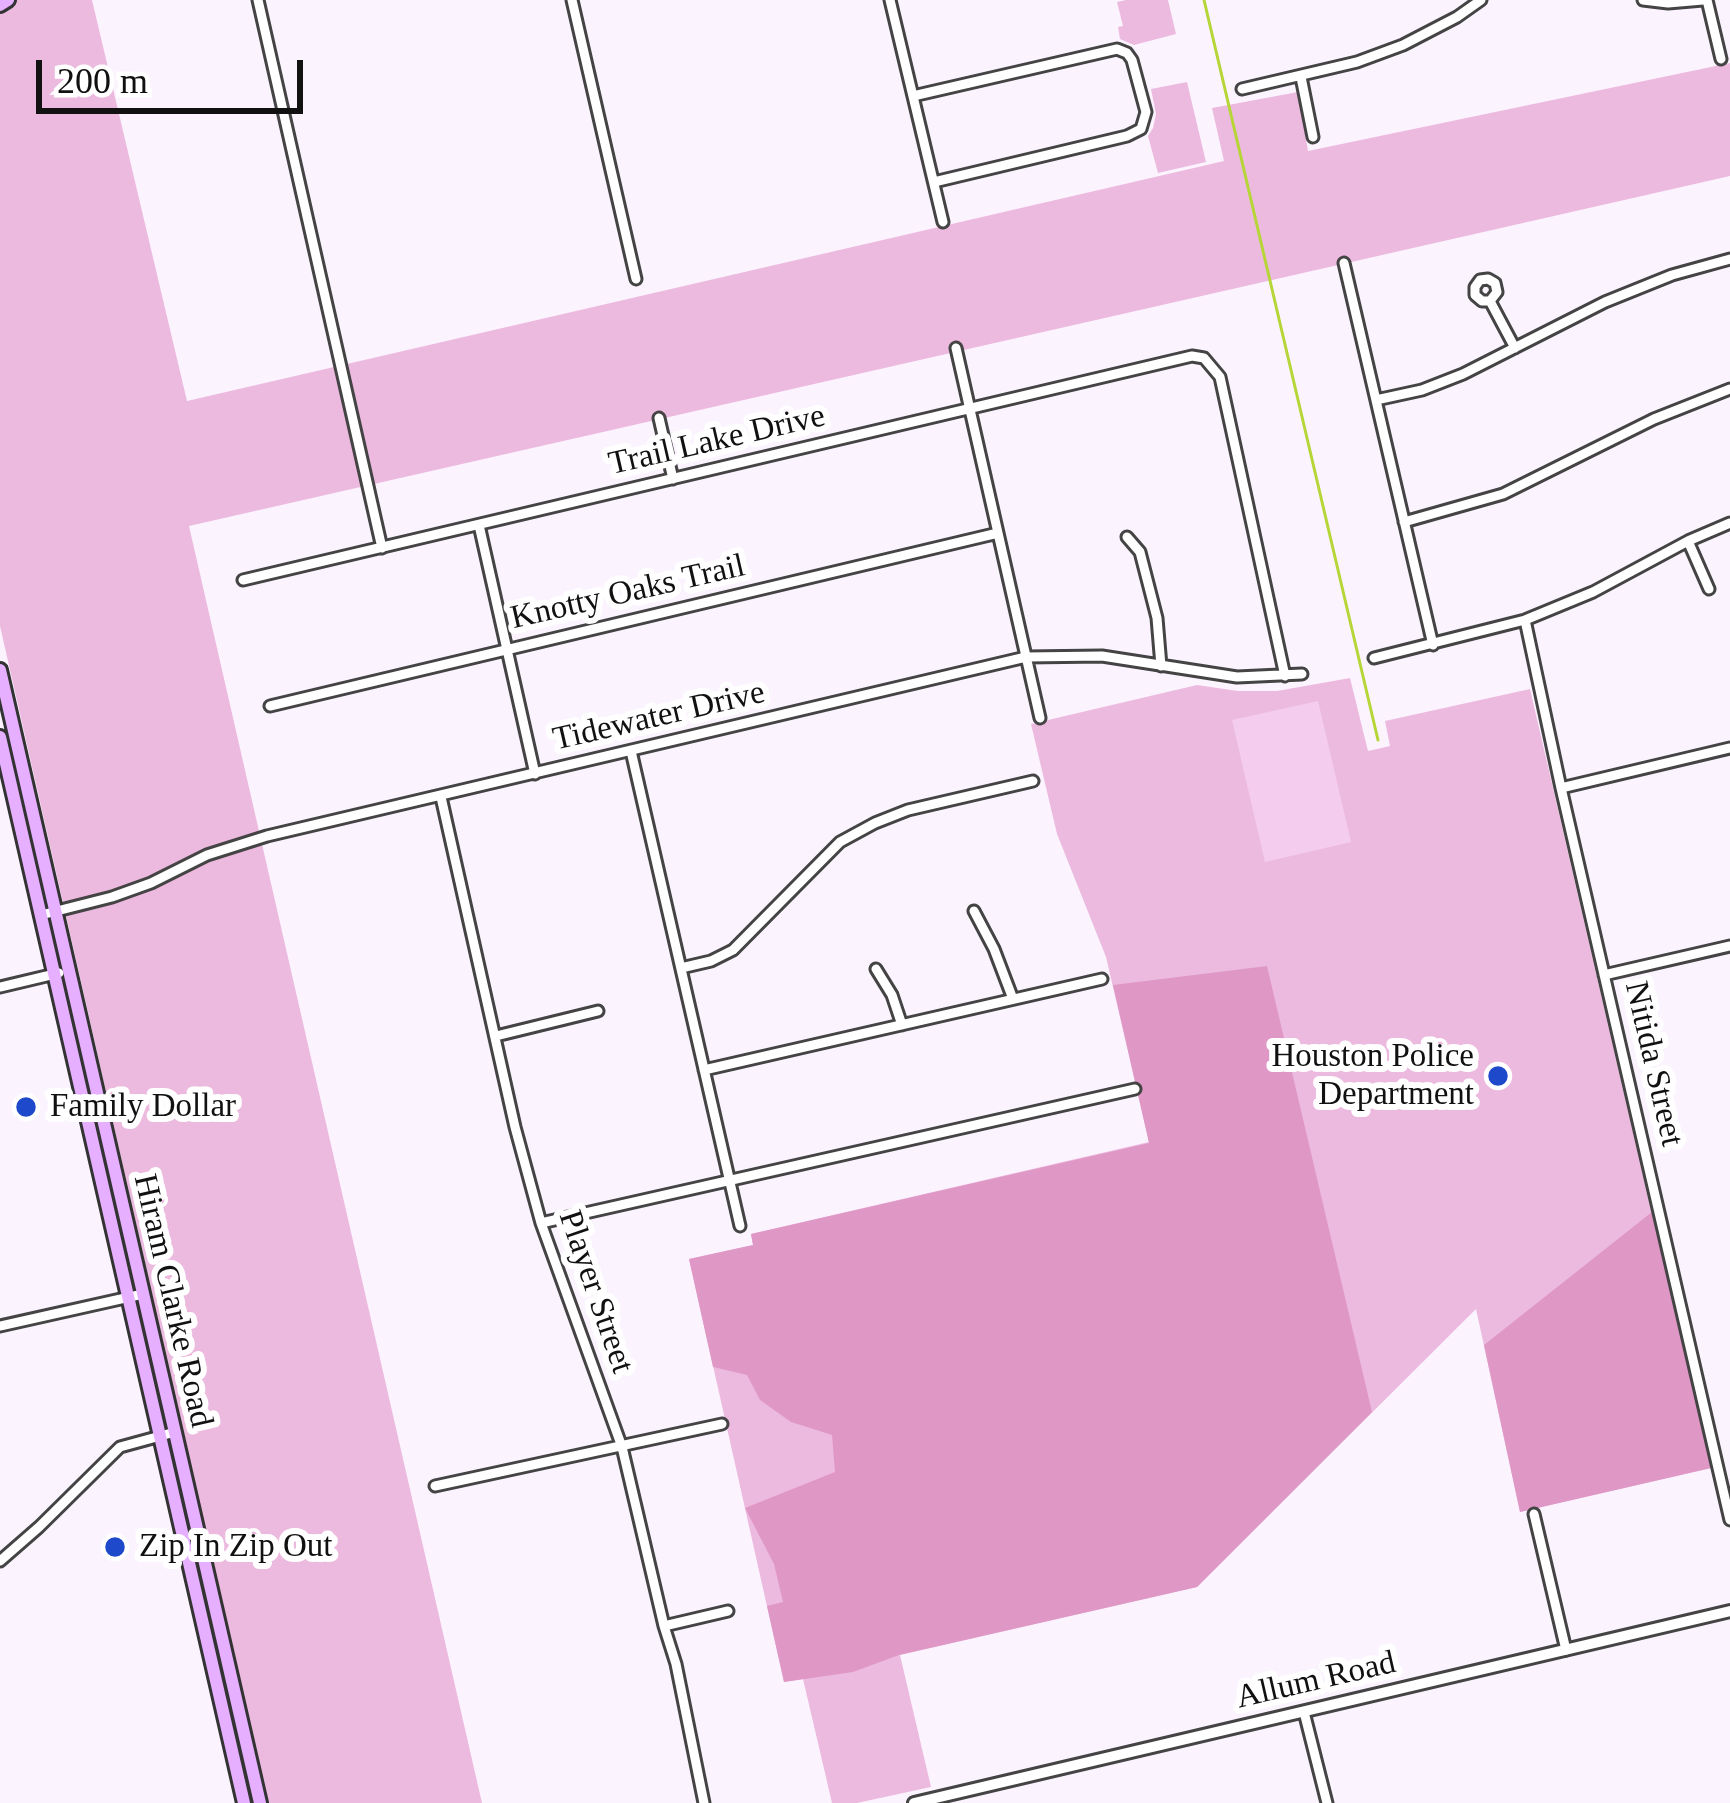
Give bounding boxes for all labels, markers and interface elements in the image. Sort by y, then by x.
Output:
scale bar [42,36,309,110]
text: 200 m [57,61,148,101]
street label: Trail Lake Drive [605,397,829,485]
street label: Knotty Oaks Trail [507,547,749,639]
street label: Tidewater Drive [549,673,769,761]
street label: Nitida Street [1615,978,1691,1150]
place label: Houston Police Department [1271,1037,1474,1115]
marker: Houston Police Department [1485,1063,1511,1089]
place label: Family Dollar [50,1087,236,1127]
marker: Family Dollar [13,1094,39,1120]
street label: Hiram Clarke Road [124,1171,220,1431]
street label: Player Street [549,1205,641,1379]
place label: Zip In Zip Out [139,1527,332,1567]
marker: Zip In Zip Out [102,1534,128,1560]
street label: Allum Road [1233,1643,1399,1719]

